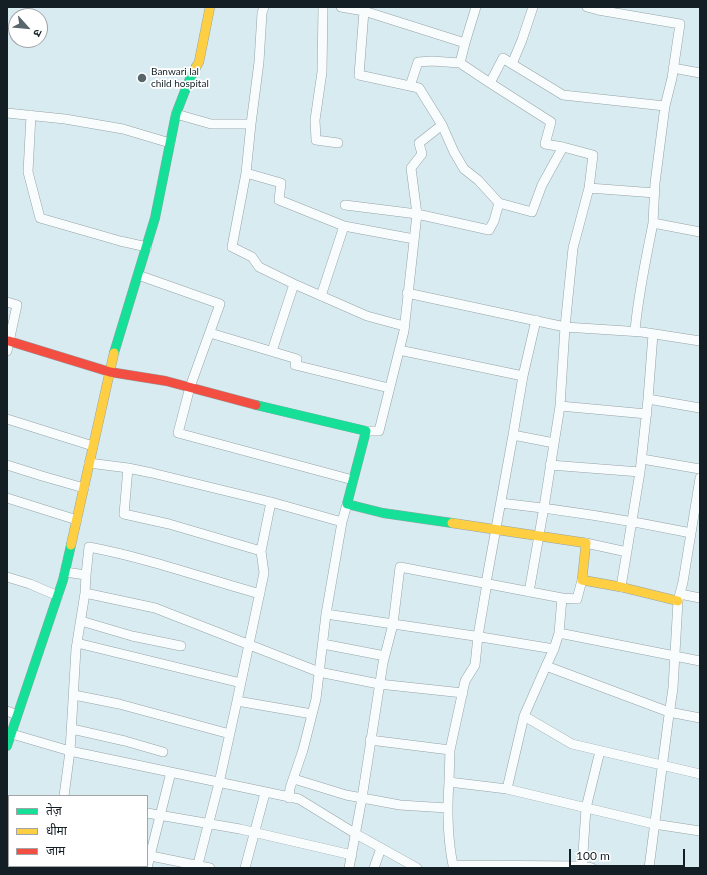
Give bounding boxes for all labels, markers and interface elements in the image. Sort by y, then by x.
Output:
north arrow [8,8,48,48]
text: उ [31,27,45,39]
place label: Banwari lal child hospital [151,66,209,90]
marker: Banwari lal child hospital [136,72,148,84]
legend [8,795,148,867]
text: तेज़ [46,803,62,818]
text: धीमा [46,823,67,838]
scale bar [571,841,687,867]
text: जाम [46,843,65,858]
text: 100 m [576,848,610,863]

